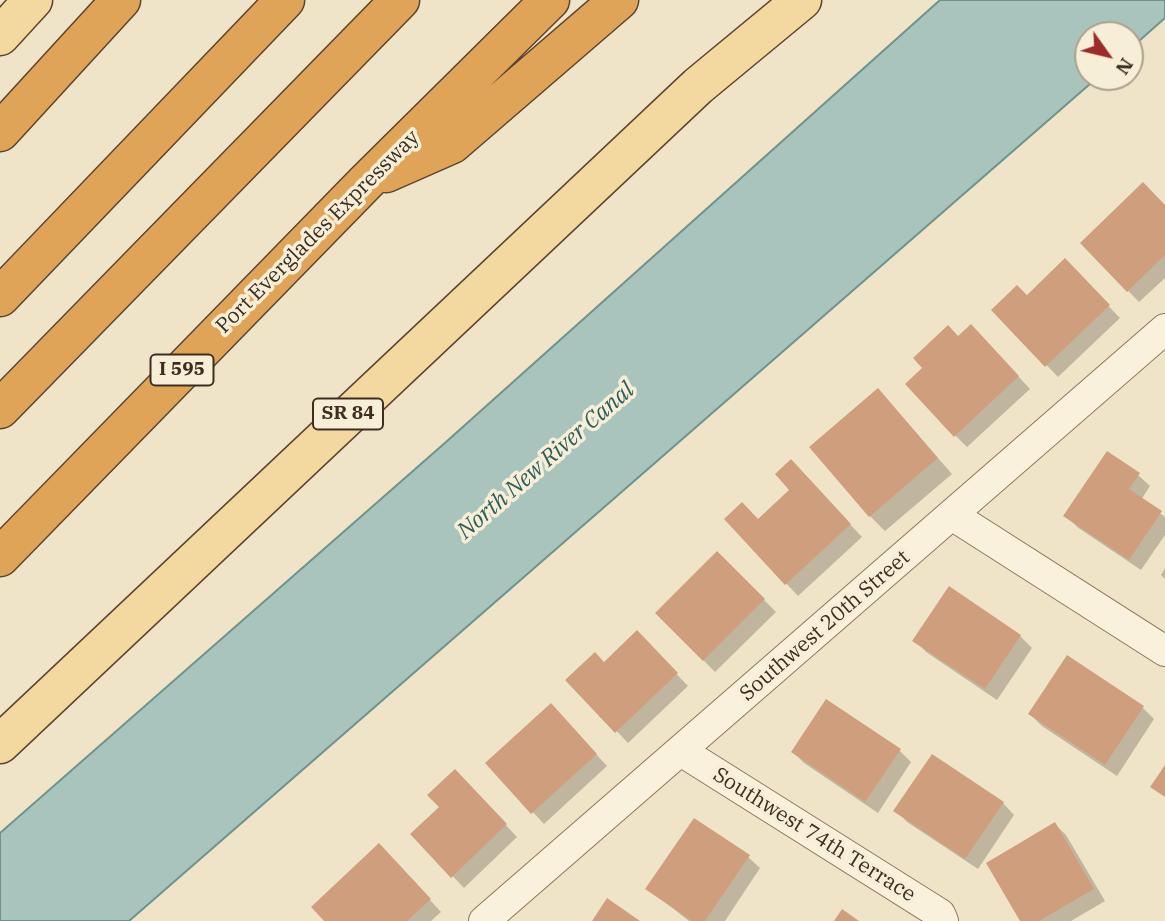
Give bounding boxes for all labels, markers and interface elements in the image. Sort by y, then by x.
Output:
north arrow [1074,21,1144,91]
text: N [1111,54,1139,80]
street label: Port Everglades Expressway [211,125,425,339]
road number: I 595 [150,354,214,386]
water label: North New River Canal [452,377,640,545]
road number: SR 84 [313,398,383,430]
street label: Southwest 20th Street [735,545,915,707]
street label: Southwest 74th Terrace [708,762,920,908]

